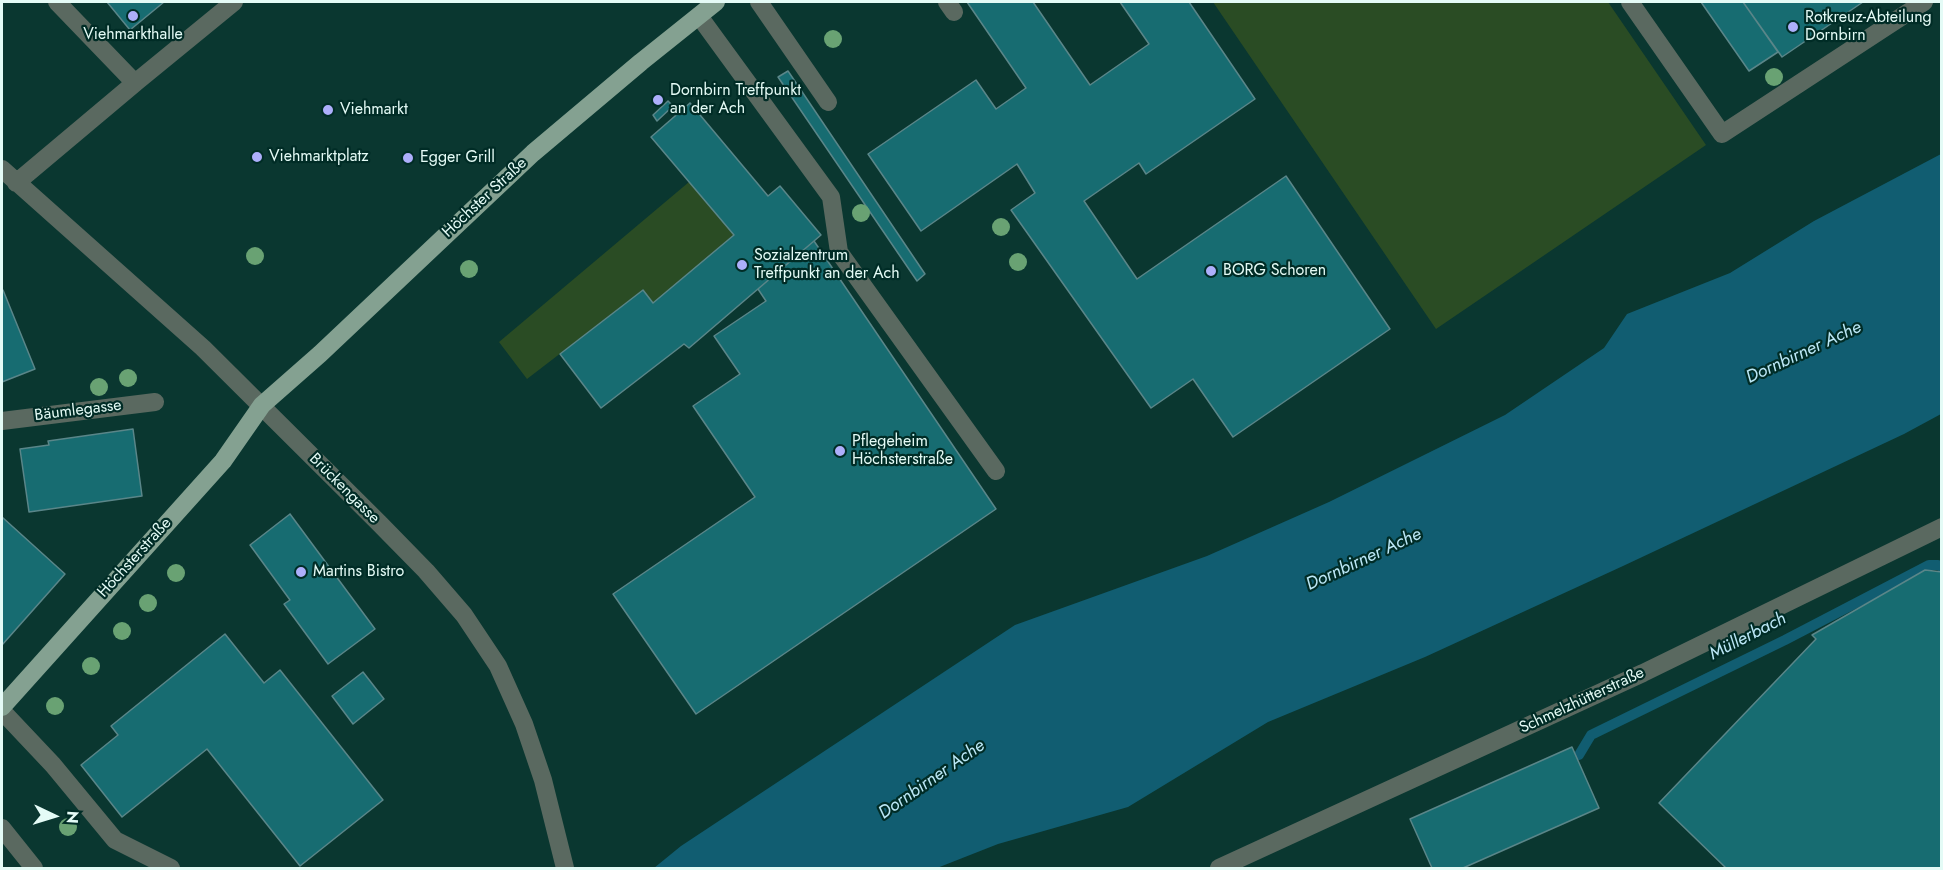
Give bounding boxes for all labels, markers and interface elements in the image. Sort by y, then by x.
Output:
place label: Rotkreuz-Abteilung Dornbirn [1805,8,1932,46]
marker: Viehmarkthalle [126,9,140,23]
marker: Rotkreuz-Abteilung Dornbirn [1786,20,1800,34]
place label: Viehmarkthalle [83,25,183,45]
place label: Dornbirn Treffpunkt an der Ach [670,81,801,119]
marker: Dornbirn Treffpunkt an der Ach [651,93,665,107]
place label: Viehmarkt [340,100,408,120]
marker: Viehmarkt [321,103,335,117]
place label: Viehmarktplatz [269,147,369,167]
place label: Egger Grill [420,148,495,168]
marker: Viehmarktplatz [250,150,264,164]
marker: Egger Grill [401,151,415,165]
street label: Höchster Straße [439,154,531,242]
place label: Sozialzentrum Treffpunkt an der Ach [754,246,900,284]
marker: Sozialzentrum Treffpunkt an der Ach [735,258,749,272]
place label: BORG Schoren [1223,261,1326,281]
marker: BORG Schoren [1204,264,1218,278]
water label: Dornbirner Ache [1743,317,1865,389]
street label: Bäumlegasse [33,396,123,426]
place label: Pflegeheim Höchsterstraße [852,432,953,470]
marker: Pflegeheim Höchsterstraße [833,444,847,458]
street label: Brückengasse [305,450,383,528]
street label: Höchsterstraße [94,514,176,602]
water label: Dornbirner Ache [1303,524,1425,596]
place label: Martins Bistro [313,562,404,582]
marker: Martins Bistro [294,565,308,579]
water label: Müllerbach [1706,608,1790,666]
street label: Schmelzhütterstraße [1517,664,1647,738]
water label: Dornbirner Ache [875,735,989,825]
north arrow [24,786,84,846]
text: N [61,810,84,824]

